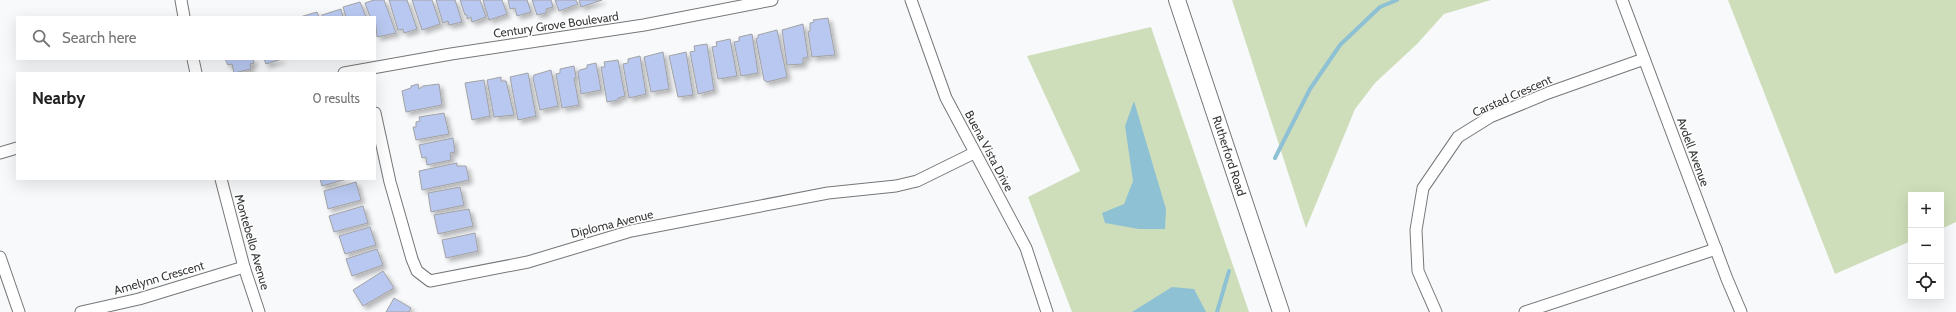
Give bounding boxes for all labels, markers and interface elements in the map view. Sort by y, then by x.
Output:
street label: Century Grove Boulevard [492,8,620,41]
search box [16,16,376,60]
icon: search [30,27,52,49]
text: Search here [62,29,137,47]
street label: Carstad Crescent [1470,71,1554,120]
text: Nearby [32,88,85,108]
text: 0 results [312,90,360,106]
street label: Buena Vista Drive [962,108,1017,194]
street label: Rutherford Road [1209,114,1249,198]
street label: Avdell Avenue [1674,115,1713,188]
street label: Montebello Avenue [232,192,273,291]
map controls [1908,192,1944,300]
button: + [1908,192,1944,228]
street label: Diploma Avenue [569,206,655,241]
button: − [1908,228,1944,264]
street label: Amelynn Crescent [112,257,206,298]
button: locate [1908,264,1944,300]

